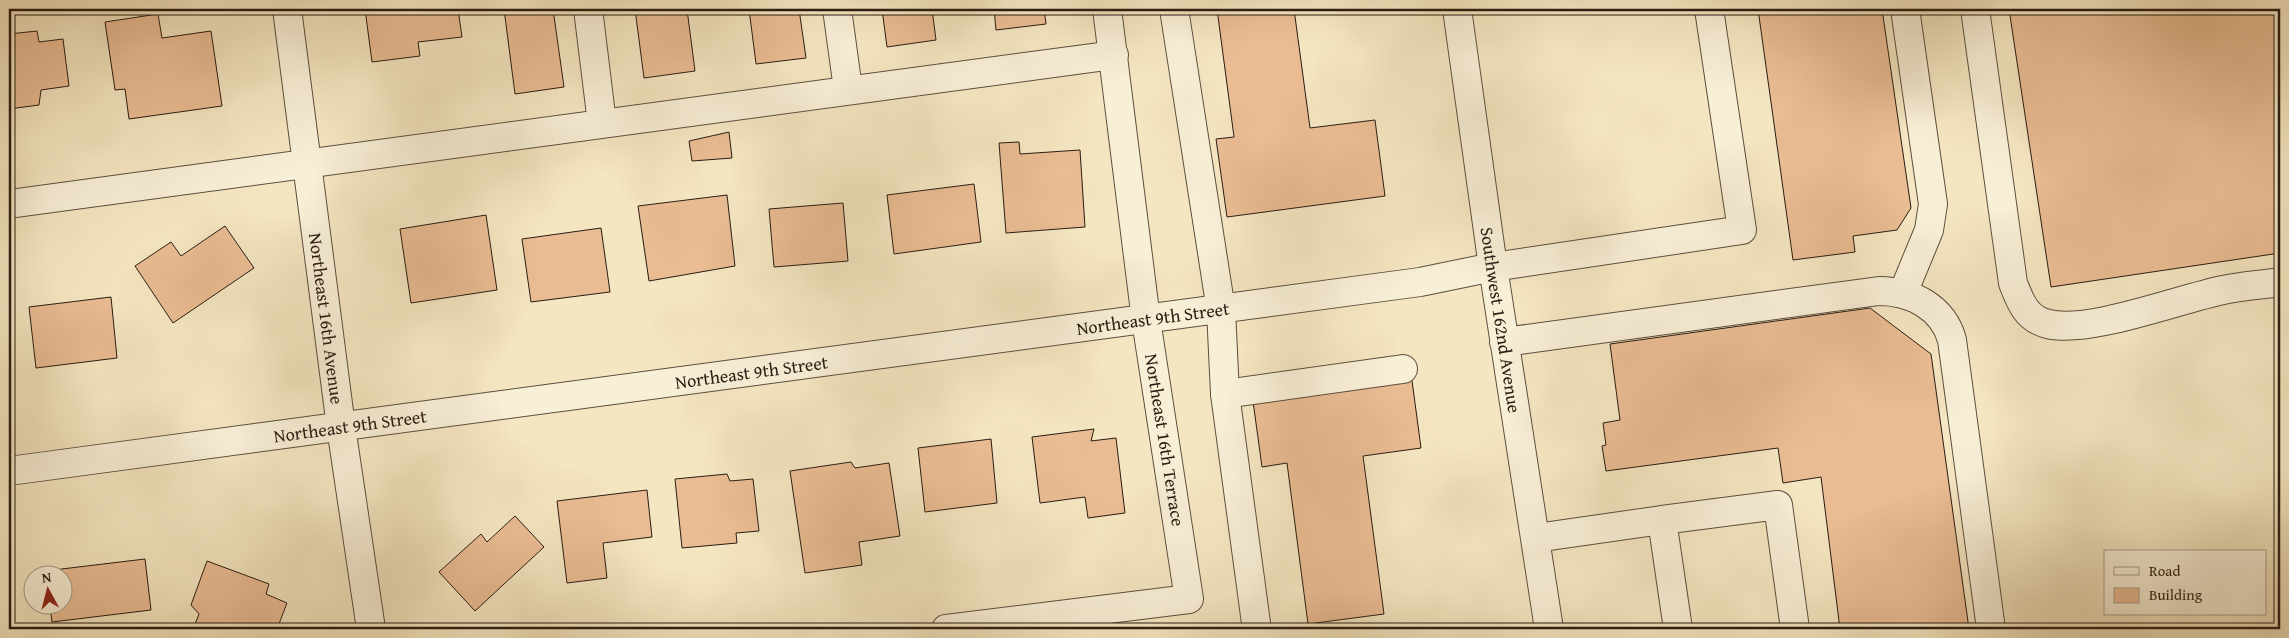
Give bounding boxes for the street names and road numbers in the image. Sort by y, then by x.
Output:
street label: Southwest 162nd Avenue [1474,225,1529,415]
street label: Northeast 16th Avenue [303,231,351,406]
street label: Northeast 9th Street [1075,294,1232,341]
street label: Northeast 9th Street [673,348,830,395]
street label: Northeast 16th Terrace [1138,352,1192,528]
street label: Northeast 9th Street [272,402,429,449]

